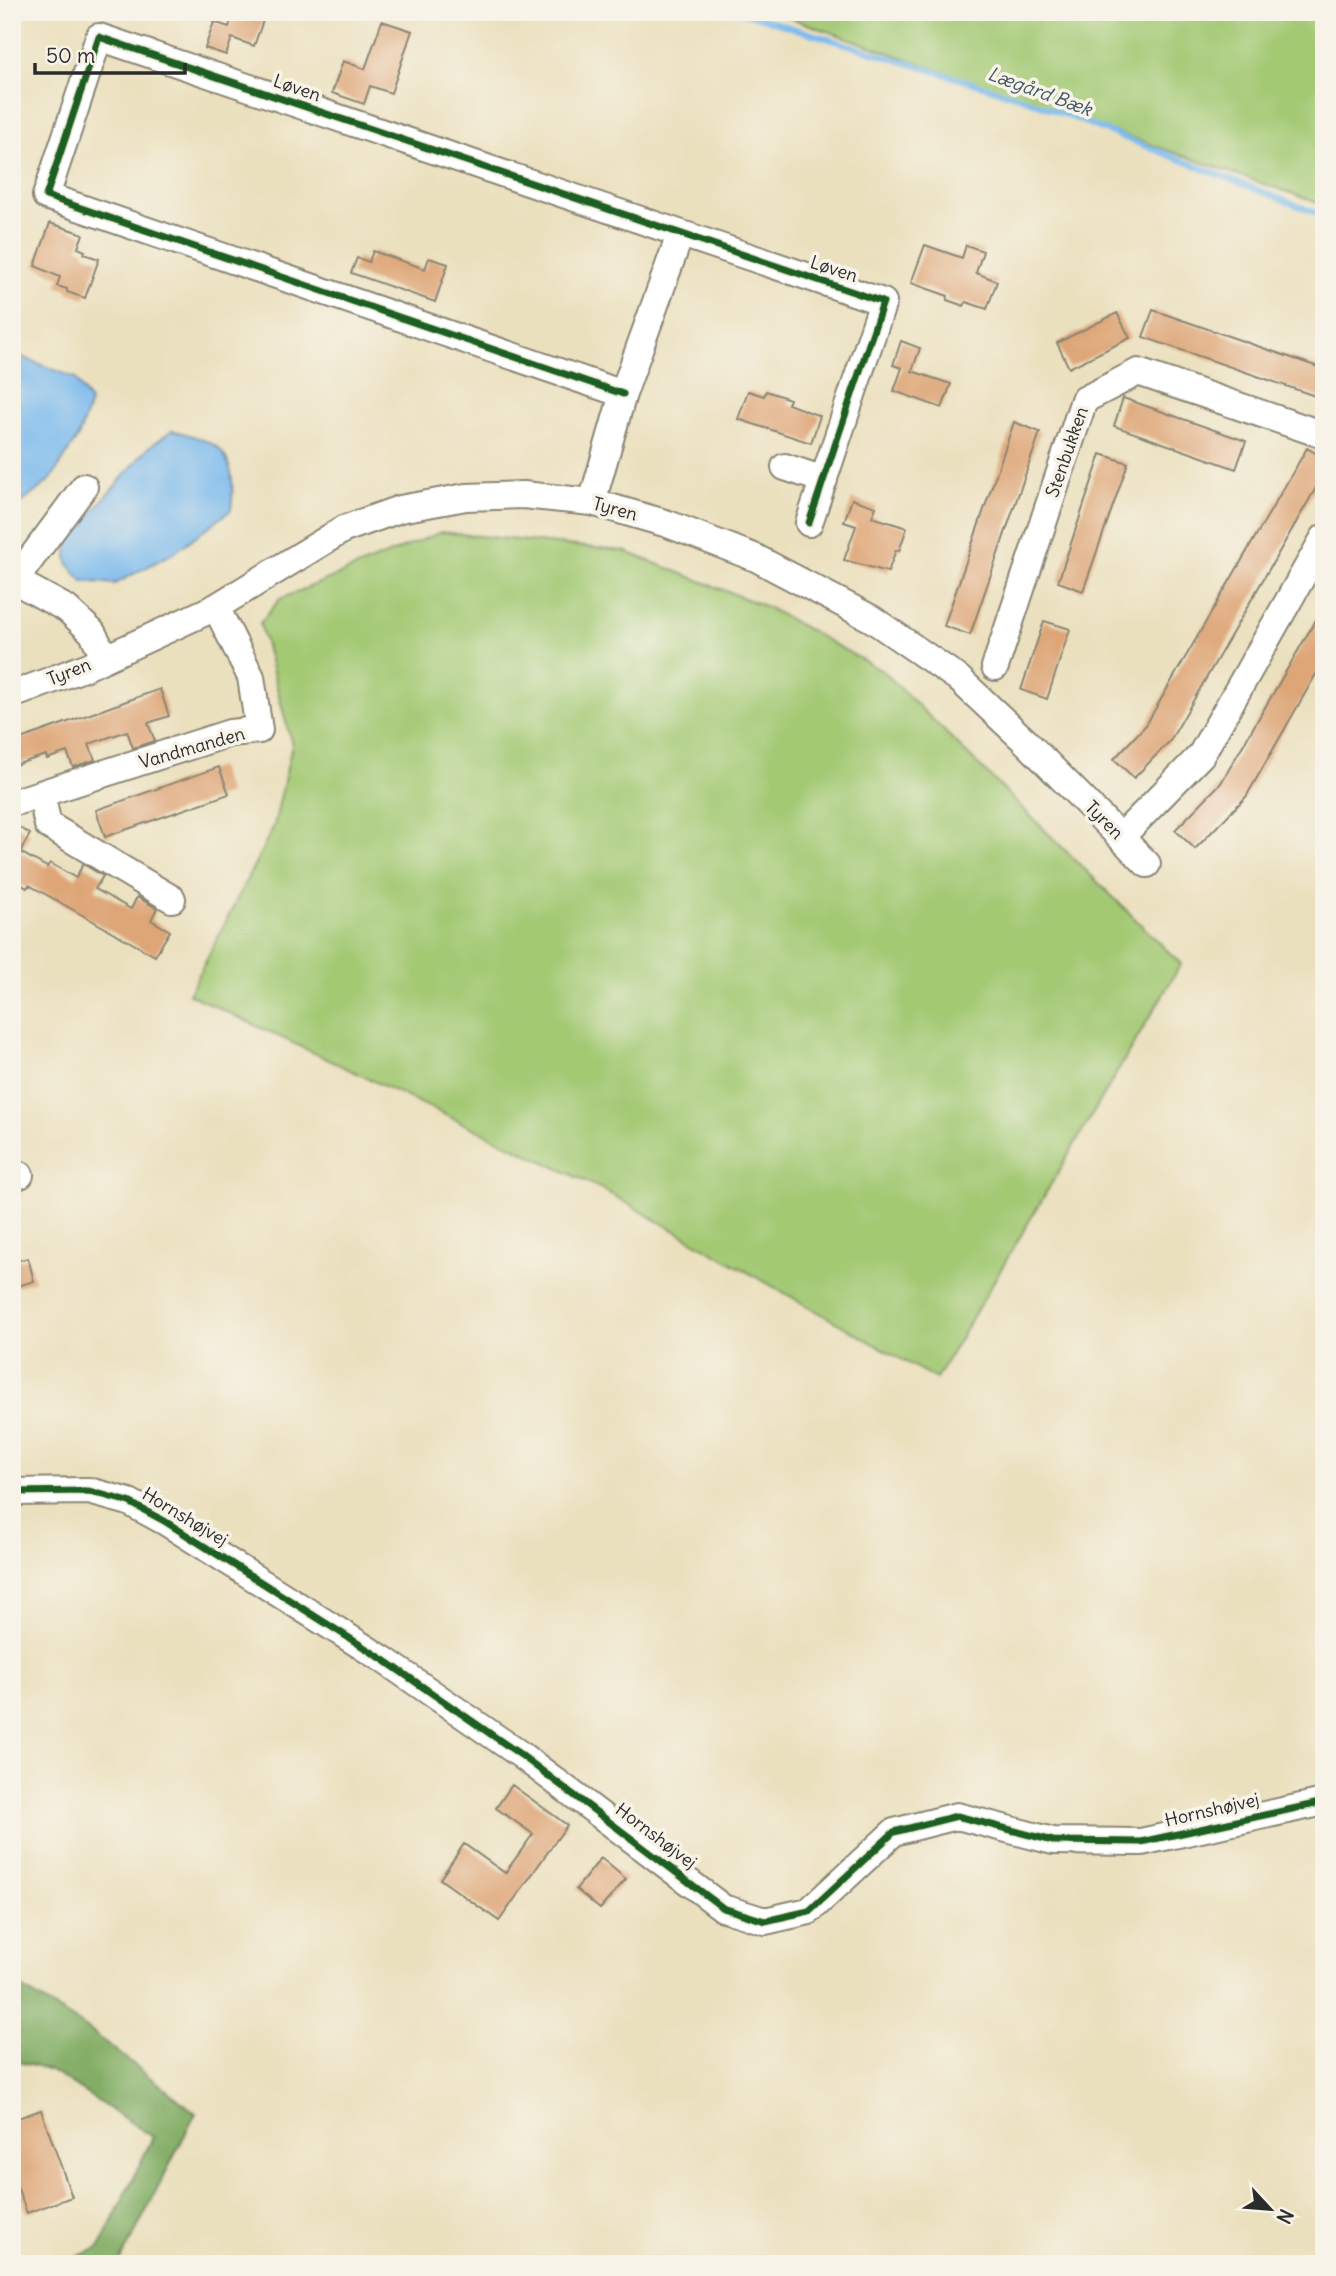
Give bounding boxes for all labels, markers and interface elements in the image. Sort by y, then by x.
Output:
scale bar [35,32,186,76]
text: 50 m [46,42,95,69]
water label: Lægård Bæk [985,61,1097,121]
street label: Løven [270,69,324,106]
street label: Løven [808,250,861,287]
street label: Stenbukken [1040,403,1093,500]
street label: Tyren [590,492,640,525]
street label: Tyren [43,652,94,691]
street label: Vandmanden [136,721,247,774]
street label: Tyren [1080,795,1129,844]
street label: Hornshøjvej [138,1482,232,1551]
street label: Hornshøjvej [1163,1788,1261,1832]
street label: Hornshøjvej [611,1798,702,1874]
north arrow [1234,2174,1304,2244]
text: N [1272,2205,1299,2228]

